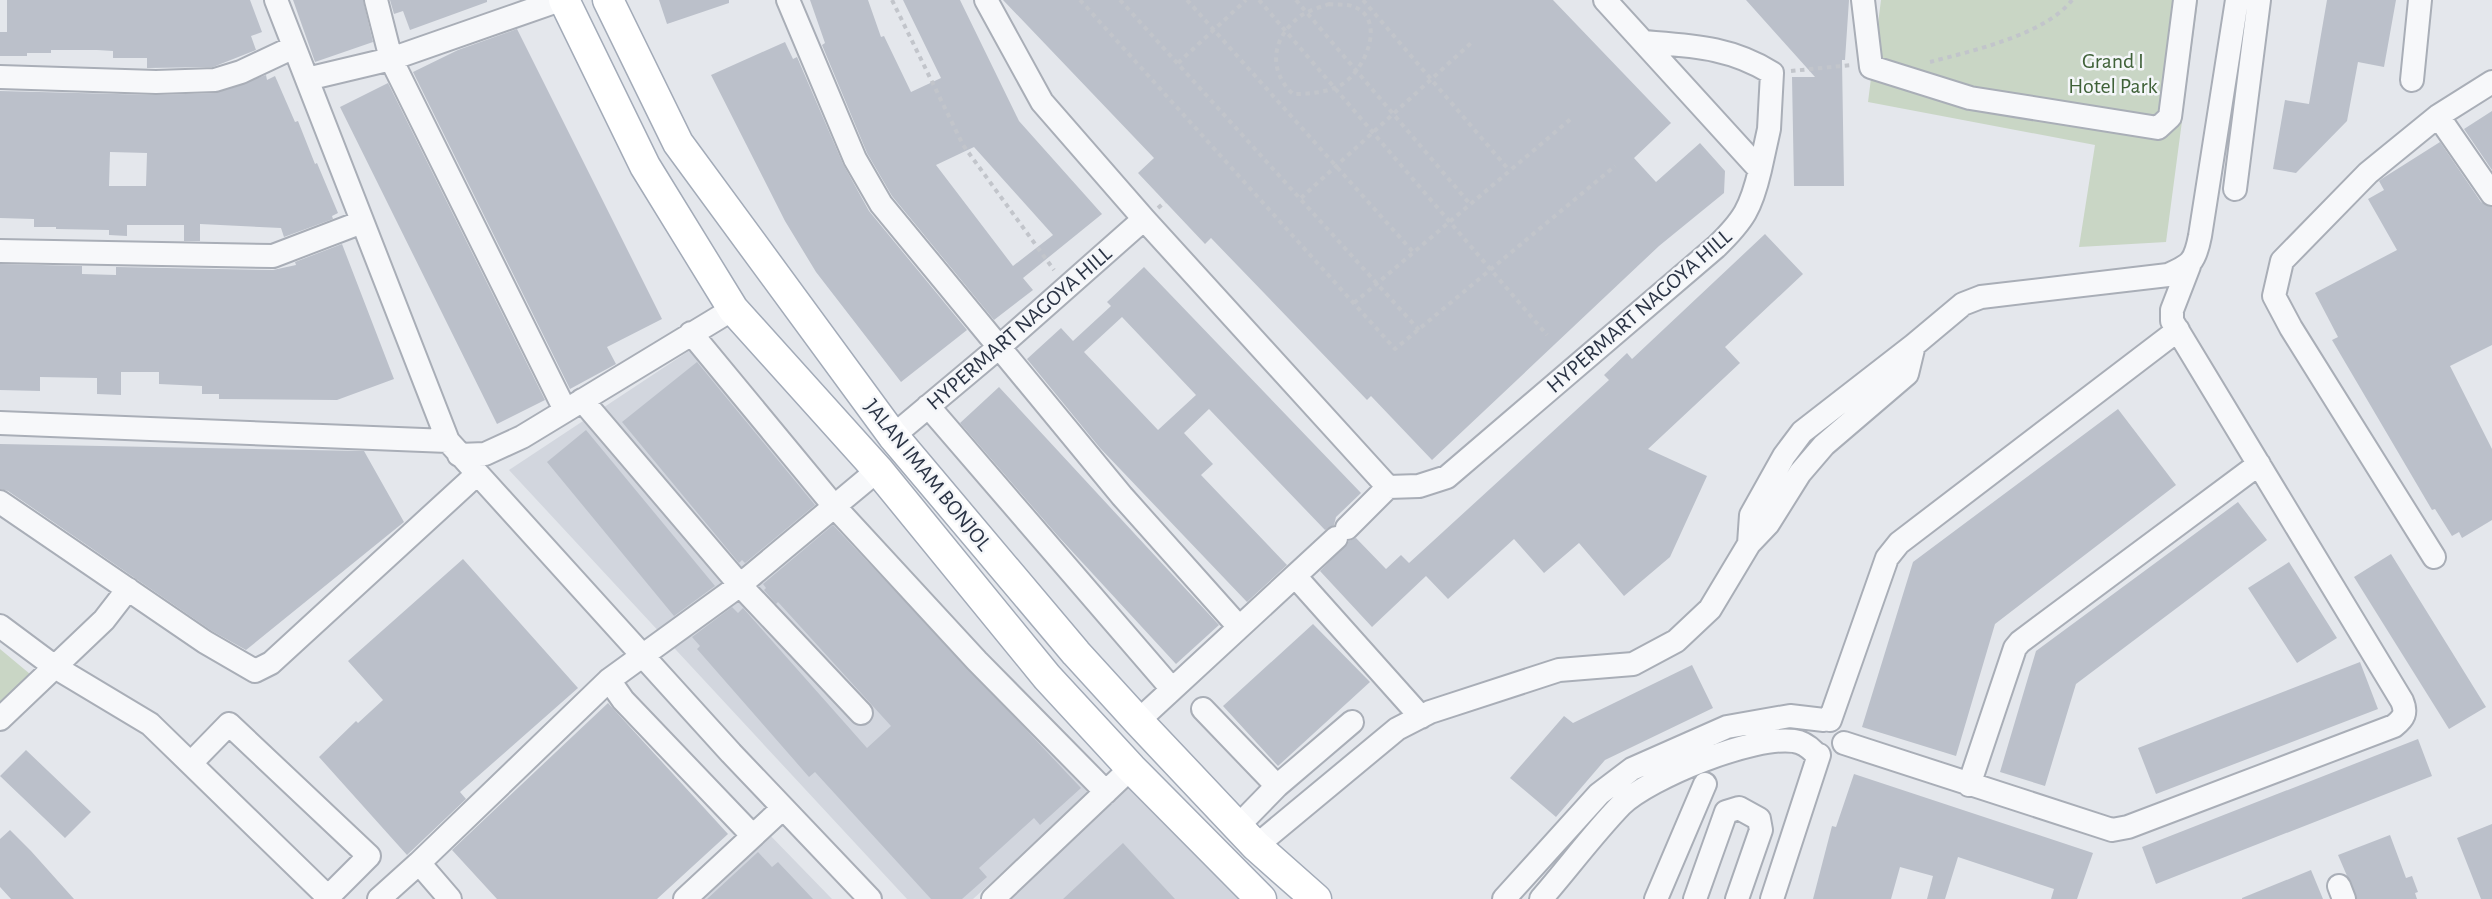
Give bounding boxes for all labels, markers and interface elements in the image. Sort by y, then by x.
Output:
park label: Grand I Hotel Park [2068,50,2158,97]
street label: HYPERMART NAGOYA HILL [1542,224,1736,397]
street label: HYPERMART NAGOYA HILL [922,241,1116,414]
street label: JALAN IMAM BONJOL [860,395,996,555]

